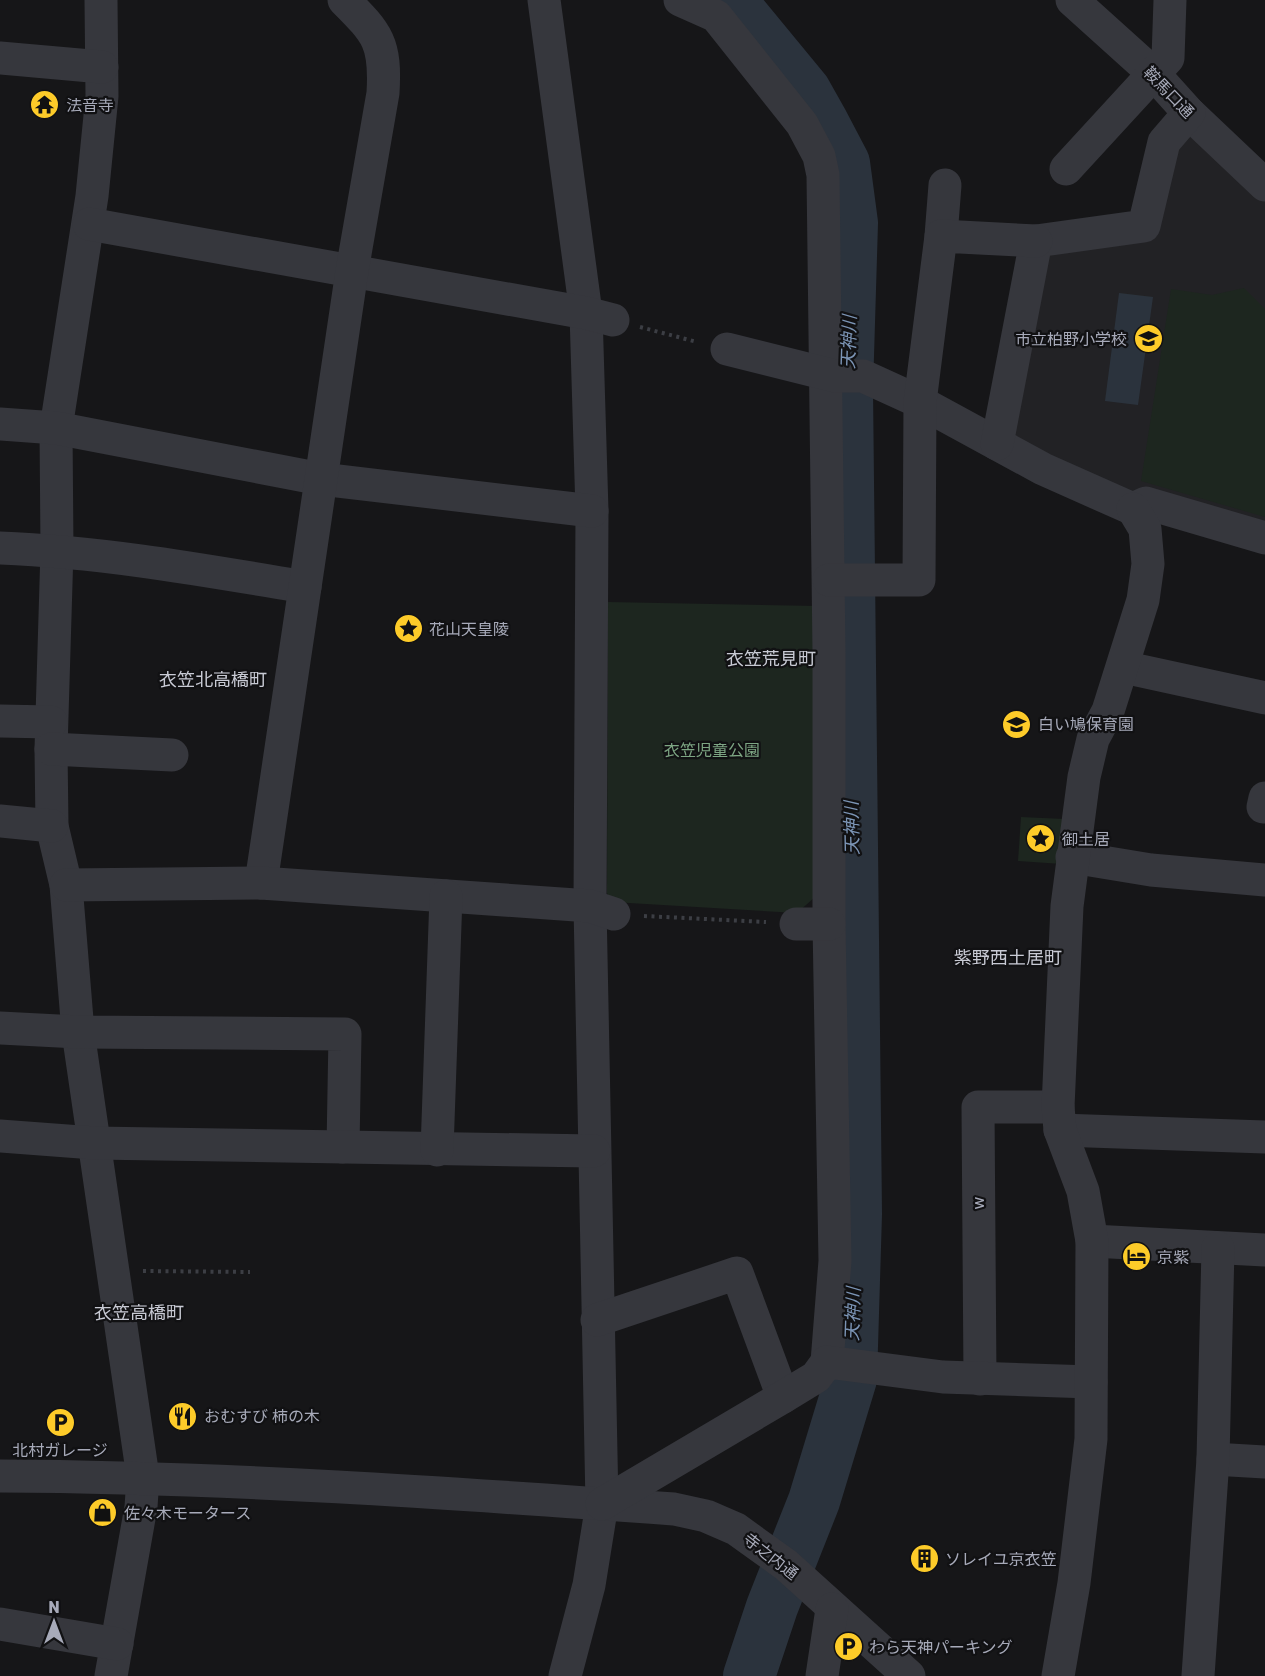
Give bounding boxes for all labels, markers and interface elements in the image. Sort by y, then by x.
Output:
street label: 鞍馬口通 [1140,63,1198,122]
temple icon: 法音寺 [29,89,61,121]
place label: 法音寺 [66,96,114,115]
water label: 天神川 [837,313,861,369]
school or university icon: 市立柏野小学校 [1132,323,1164,355]
place label: 市立柏野小学校 [1015,330,1127,349]
place icon: 花山天皇陵 [392,613,424,645]
place label: 花山天皇陵 [429,620,509,639]
district label: 衣笠荒見町 [726,648,816,670]
district label: 衣笠北高橋町 [159,669,267,691]
school or university icon: 白い鳩保育園 [1001,708,1033,740]
place label: 白い鳩保育園 [1038,715,1134,734]
park label: 衣笠児童公園 [664,741,760,760]
water label: 天神川 [840,799,863,855]
place icon: 御土居 [1025,823,1057,855]
place label: 御土居 [1062,830,1110,849]
district label: 紫野西土居町 [954,947,1062,969]
street label: w [969,1196,988,1209]
hotel icon: 京紫 [1120,1241,1152,1273]
place label: 京紫 [1157,1248,1189,1267]
water label: 天神川 [841,1285,865,1341]
district label: 衣笠高橋町 [94,1302,184,1324]
restaurant icon: おむすび 柿の木 [167,1400,199,1432]
parking icon: 北村ガレージ [44,1406,76,1438]
place label: おむすび 柿の木 [204,1407,320,1426]
place label: 北村ガレージ [12,1441,108,1460]
shop icon: 佐々木モータース [87,1497,119,1529]
place label: 佐々木モータース [124,1504,251,1523]
street label: 寺之内通 [740,1529,802,1584]
building icon: ソレイユ京衣笠 [908,1543,940,1575]
place label: ソレイユ京衣笠 [945,1550,1057,1569]
north arrow [24,1592,84,1652]
text: N [48,1598,60,1617]
parking icon: わら天神パーキング [832,1631,864,1663]
place label: わら天神パーキング [869,1638,1013,1657]

